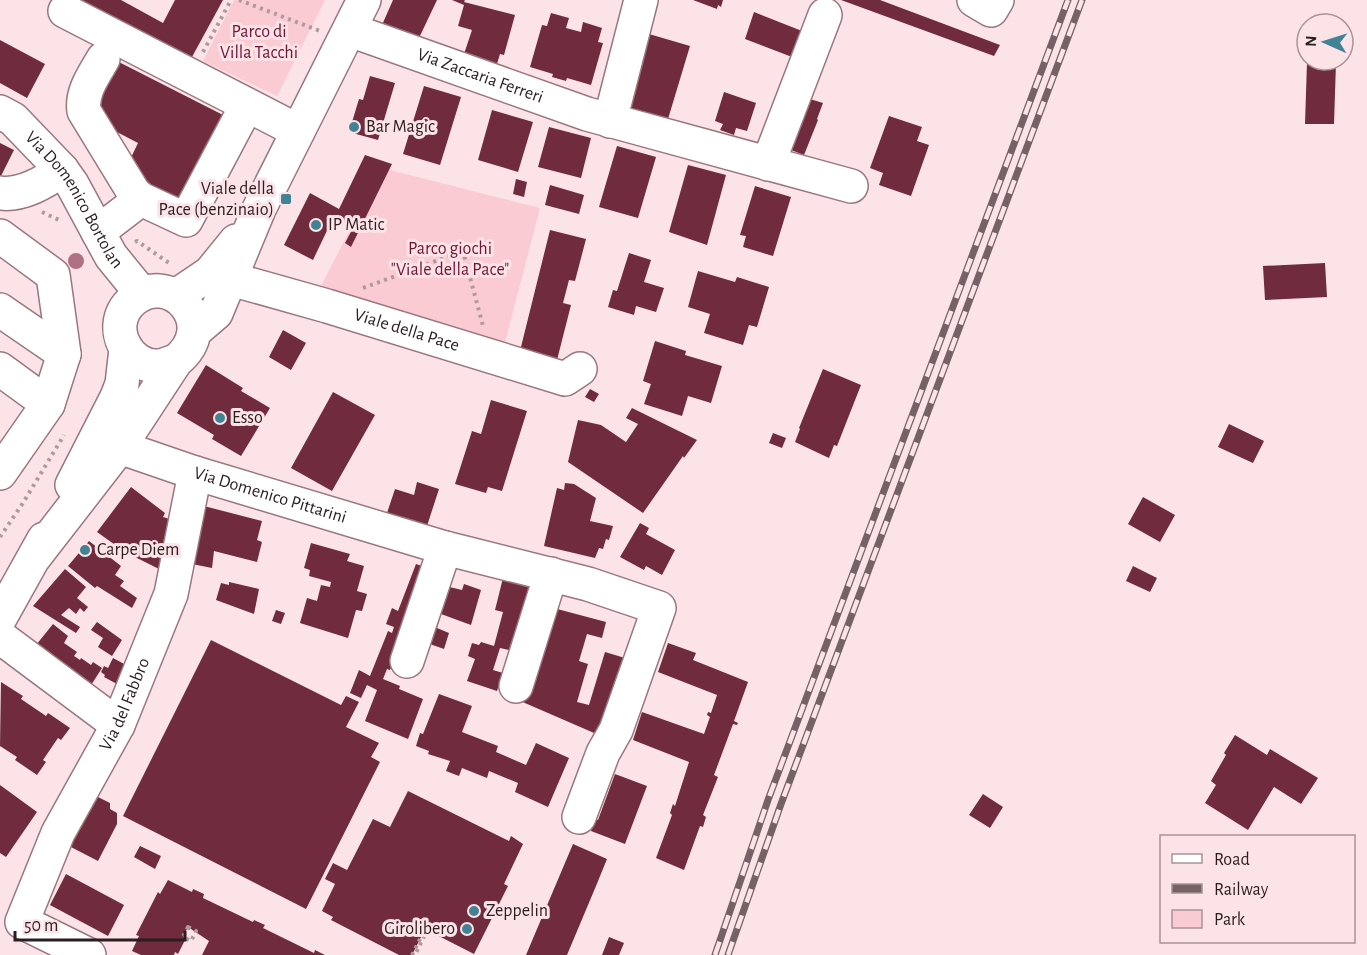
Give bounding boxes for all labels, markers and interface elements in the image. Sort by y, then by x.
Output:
north arrow [1295,12,1355,72]
park label: Parco di Villa Tacchi [220,23,298,62]
text: N [1303,35,1319,47]
street label: Via Zaccaria Ferreri [415,45,546,107]
place label: Bar Magic [366,118,435,136]
marker: Bar Magic [347,120,361,134]
street label: Via Domenico Bortolan [21,128,126,272]
place label: Viale della Pace (benzinaio) [159,180,274,219]
marker: Viale della Pace (benzinaio) [279,192,293,206]
place label: IP Matic [328,216,385,234]
marker: IP Matic [309,218,323,232]
park label: Parco giochi "Viale della Pace" [391,240,509,279]
street label: Viale della Pace [352,306,461,355]
place label: Esso [232,409,263,427]
marker: Esso [213,411,227,425]
street label: Via Domenico Pittarini [192,464,349,527]
place label: Carpe Diem [97,541,179,559]
marker: Carpe Diem [78,543,92,557]
street label: Via del Fabbro [97,655,153,754]
legend [1160,835,1355,943]
text: Road [1214,851,1250,869]
text: Railway [1214,881,1269,899]
place label: Zeppelin [486,902,548,920]
scale bar [15,904,184,942]
marker: Zeppelin [467,904,481,918]
text: Park [1214,911,1246,929]
text: 50 m [24,917,58,935]
place label: Girolibero [384,920,455,938]
marker: Girolibero [460,922,474,936]

